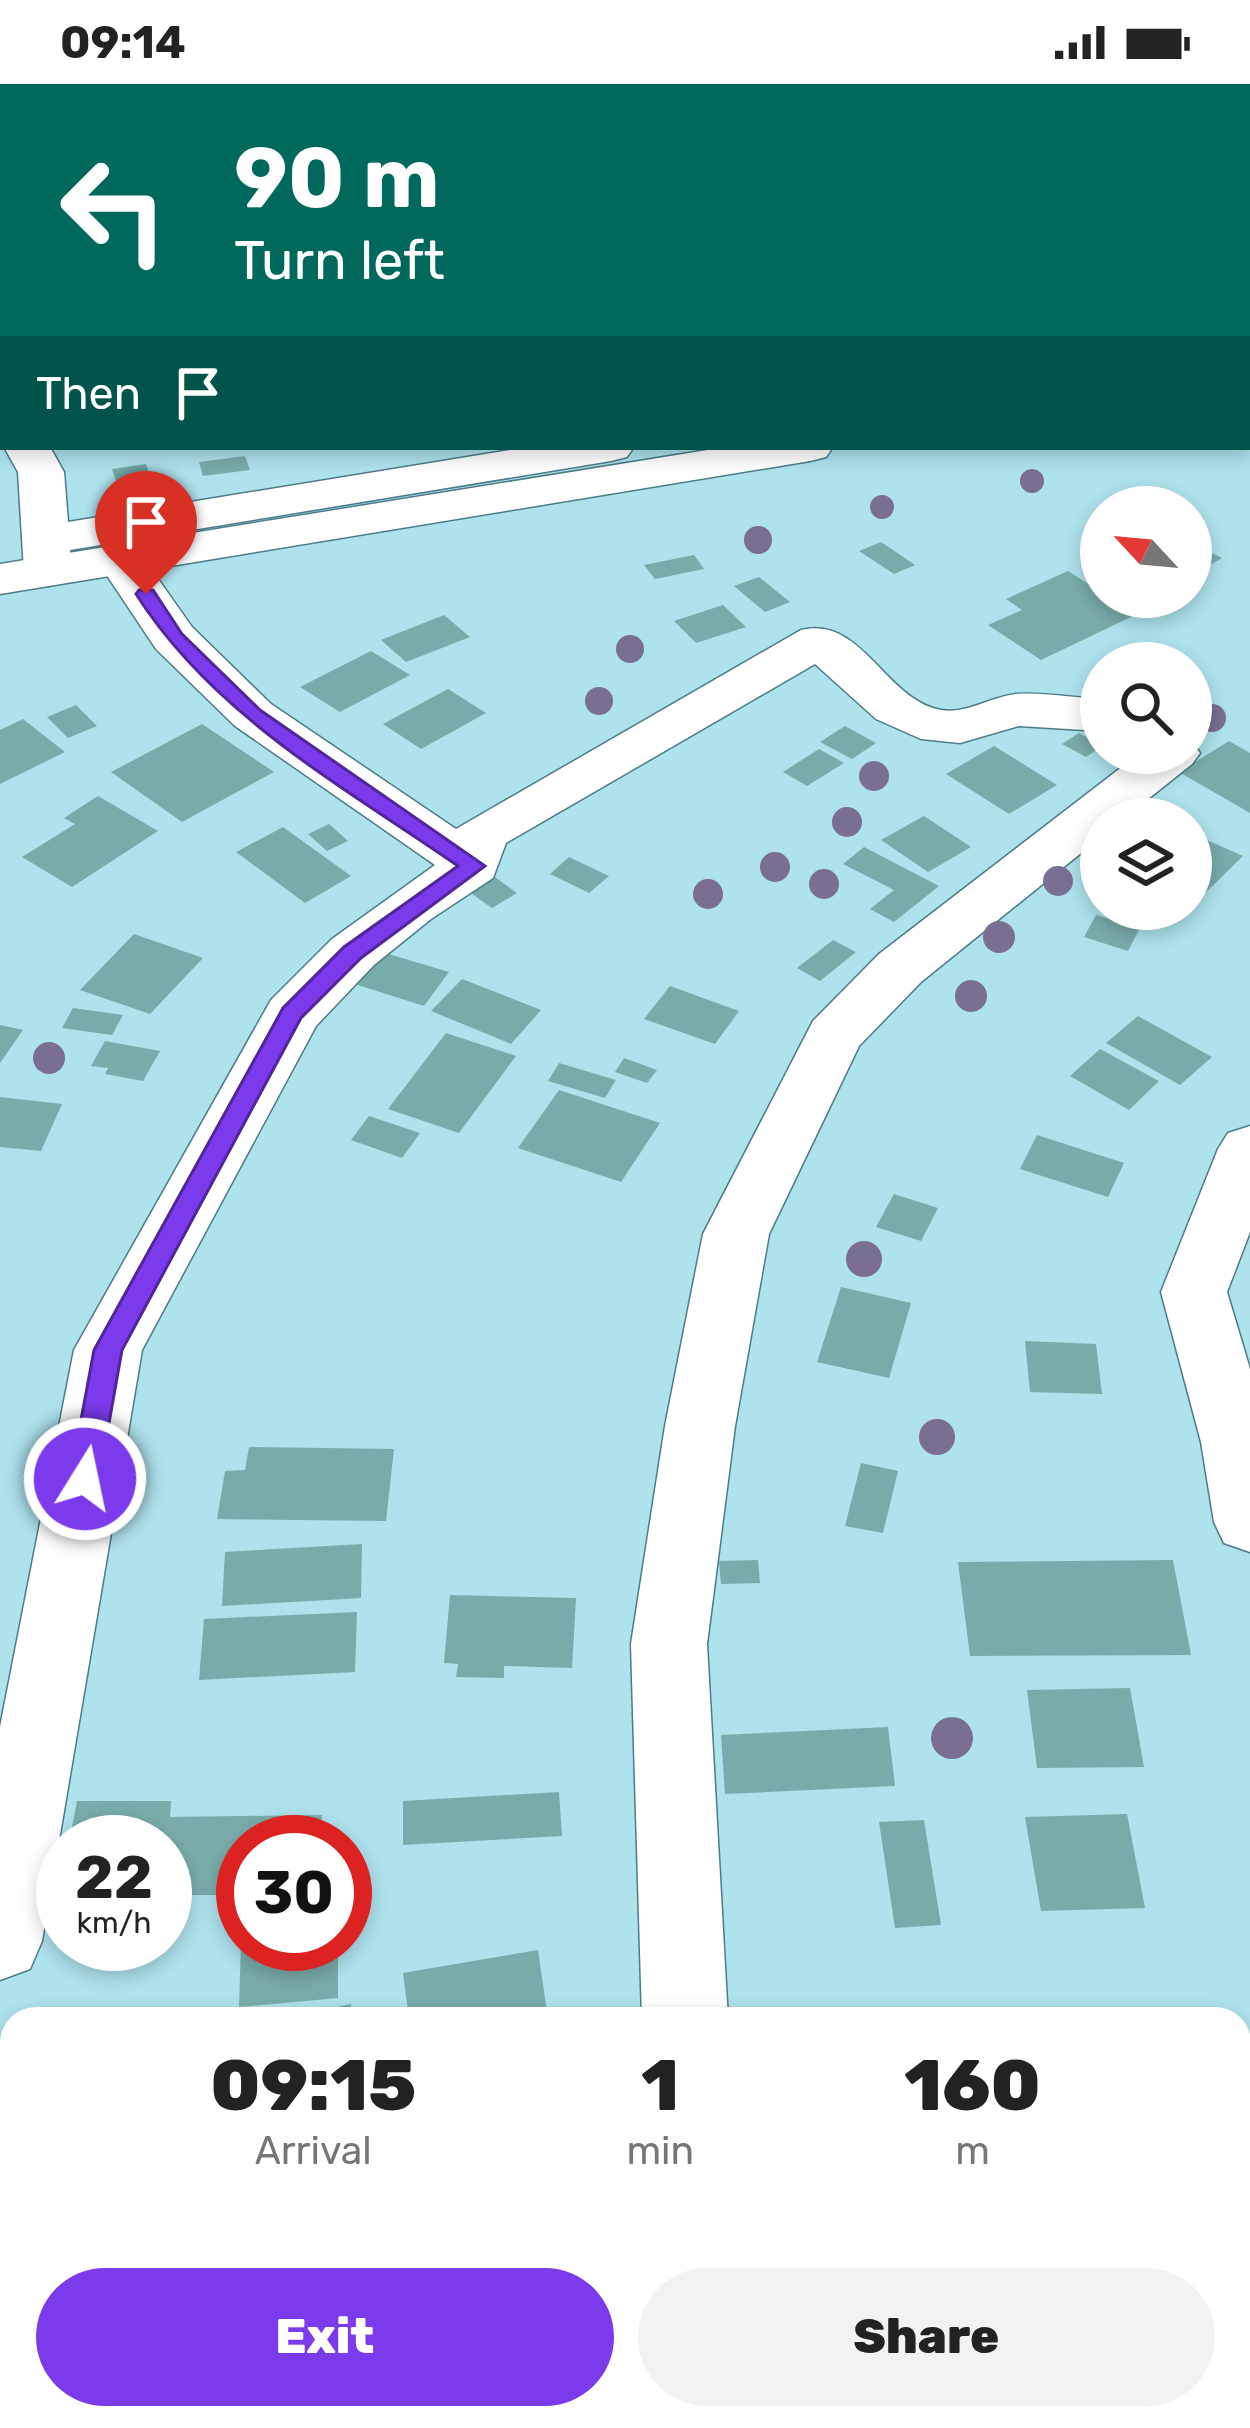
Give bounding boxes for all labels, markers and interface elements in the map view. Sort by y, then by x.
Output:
text: 09:14 [60,16,186,69]
text: 90 m [234,128,440,228]
icon: left [36,132,192,288]
text: Turn left [234,229,445,293]
icon: arrive [165,360,231,426]
text: Then [36,367,141,420]
pin [95,471,197,594]
north arrow [1080,486,1212,618]
map controls [1080,486,1212,930]
icon: arrive [113,489,179,555]
button: search [1080,642,1212,774]
button: layers [1080,798,1212,930]
position arrow [22,1416,148,1542]
speed limit sign: 30 [216,1815,372,1971]
text: 22 [75,1842,153,1913]
text: km/h [77,1905,151,1941]
text: 09:15 [210,2043,416,2128]
text: 1 [641,2043,679,2128]
text: 160 [904,2043,1041,2128]
text: Arrival [255,2128,372,2174]
text: min [626,2128,694,2174]
text: m [955,2128,990,2174]
button: Exit [36,2268,614,2406]
button: Share [638,2268,1215,2406]

